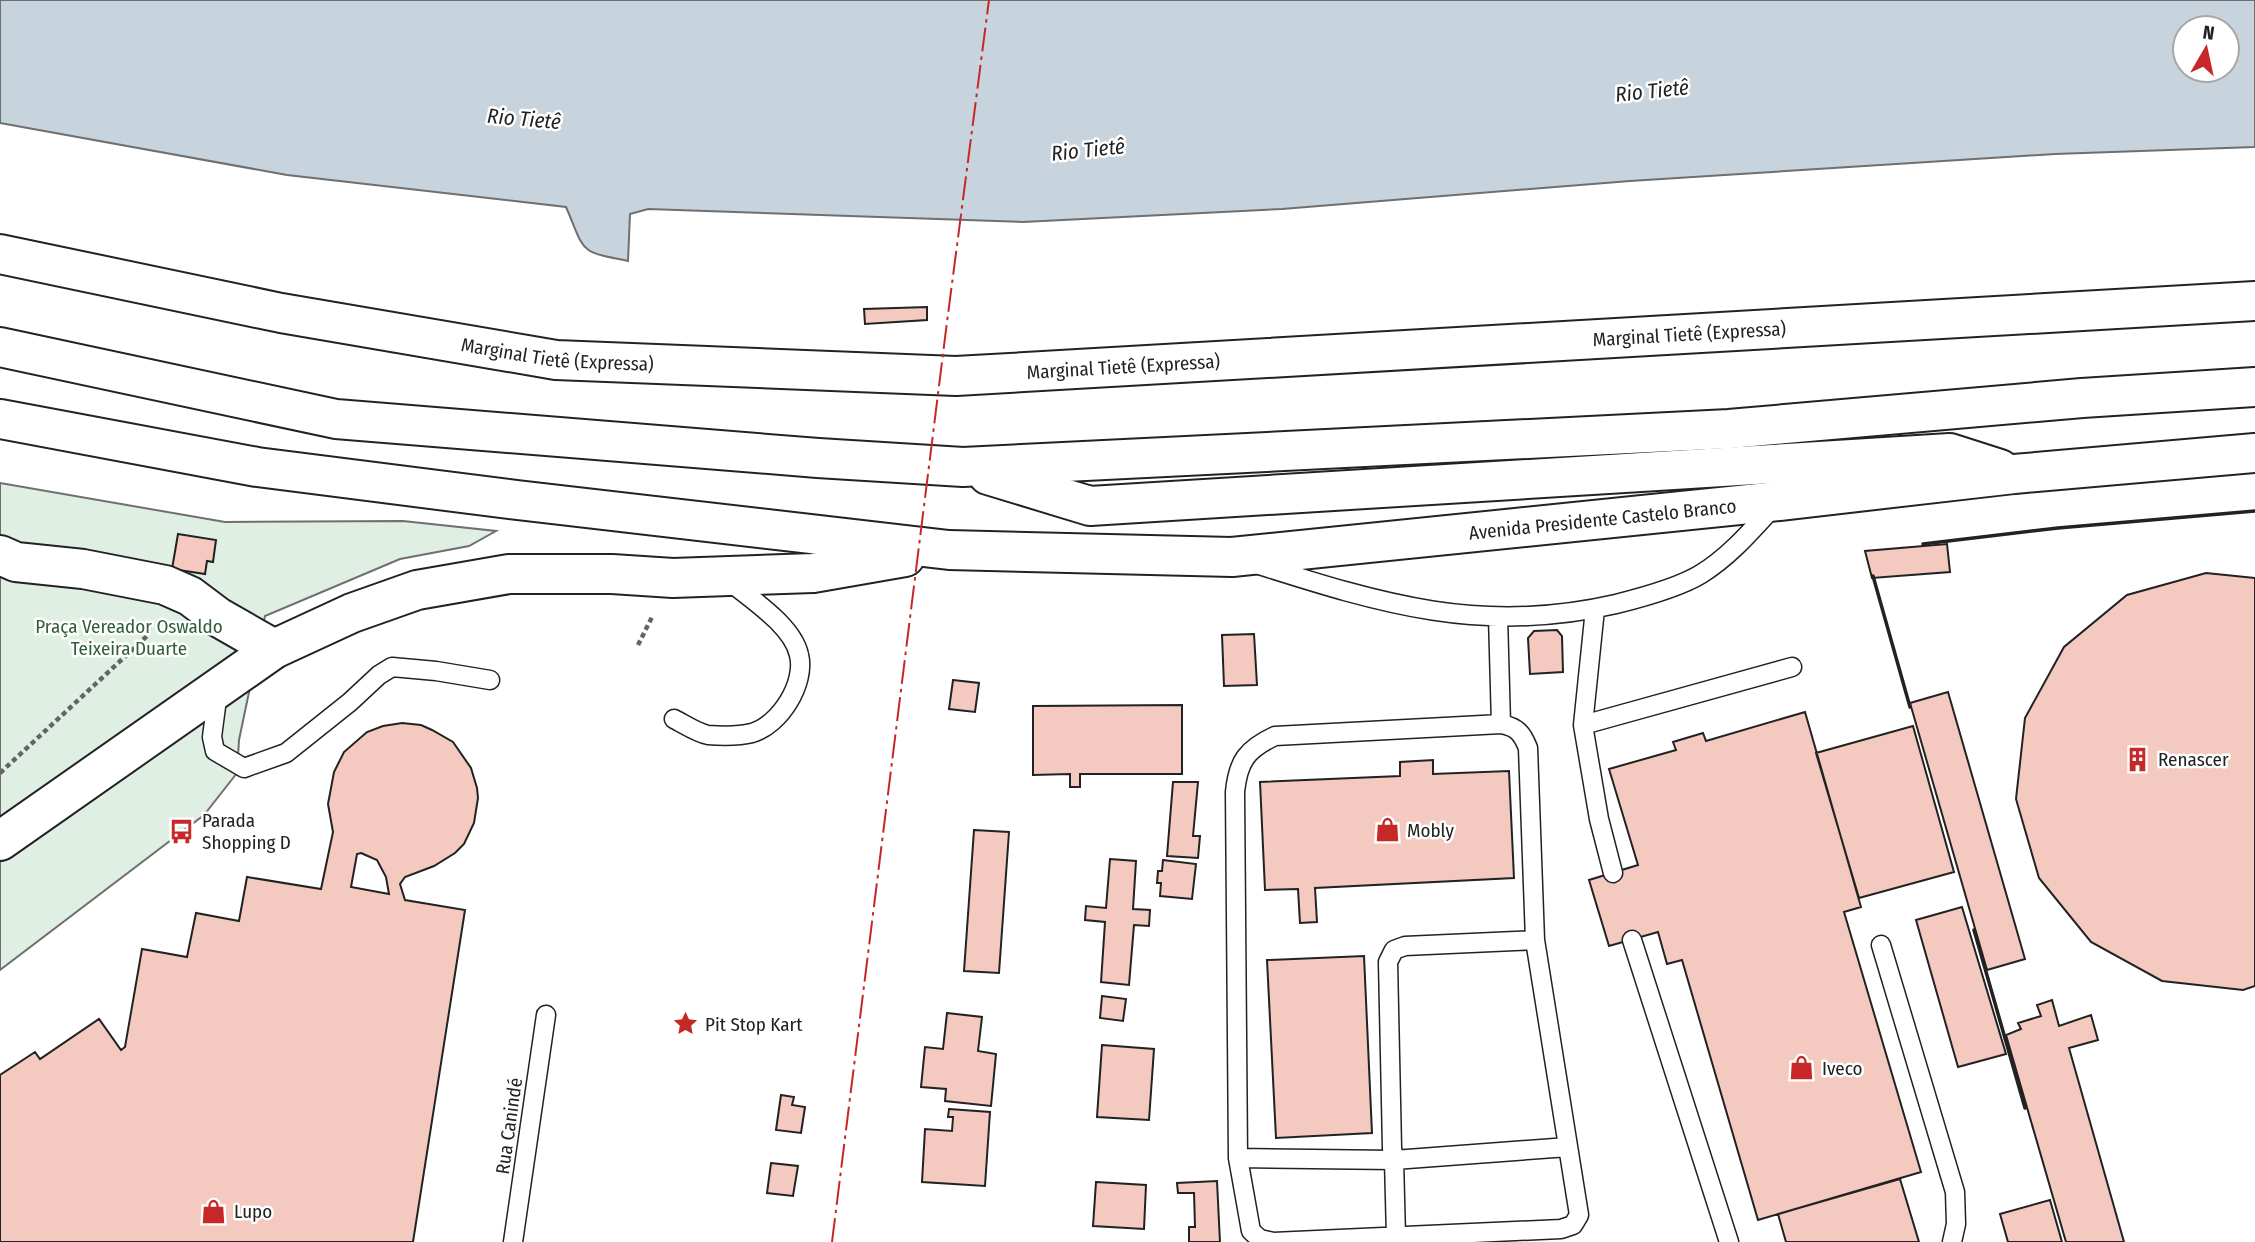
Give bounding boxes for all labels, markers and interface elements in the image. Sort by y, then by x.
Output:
north arrow [2171,14,2241,84]
text: N [2201,20,2216,45]
water label: Rio Tietê [1614,74,1690,108]
water label: Rio Tietê [486,103,562,135]
water label: Rio Tietê [1050,133,1126,167]
street label: Marginal Tietê (Expressa) [1592,317,1787,351]
street label: Marginal Tietê (Expressa) [459,332,654,375]
street label: Marginal Tietê (Expressa) [1026,349,1221,383]
street label: Avenida Presidente Castelo Branco [1468,494,1738,544]
park label: Praça Vereador Oswaldo Teixeira Duarte [35,615,223,660]
building icon: Renascer [2124,745,2152,773]
place label: Renascer [2158,748,2229,771]
place label: Parada Shopping D [202,809,291,854]
shop icon: Mobly [1373,816,1401,844]
bus stop icon: Parada Shopping D [168,817,196,845]
place label: Mobly [1407,819,1454,842]
place icon: Pit Stop Kart [671,1010,699,1038]
place label: Pit Stop Kart [705,1013,803,1036]
shop icon: Iveco [1788,1054,1816,1082]
place label: Iveco [1822,1057,1863,1080]
street label: Rua Canindé [491,1076,527,1176]
shop icon: Lupo [200,1197,228,1225]
place label: Lupo [234,1200,272,1223]

